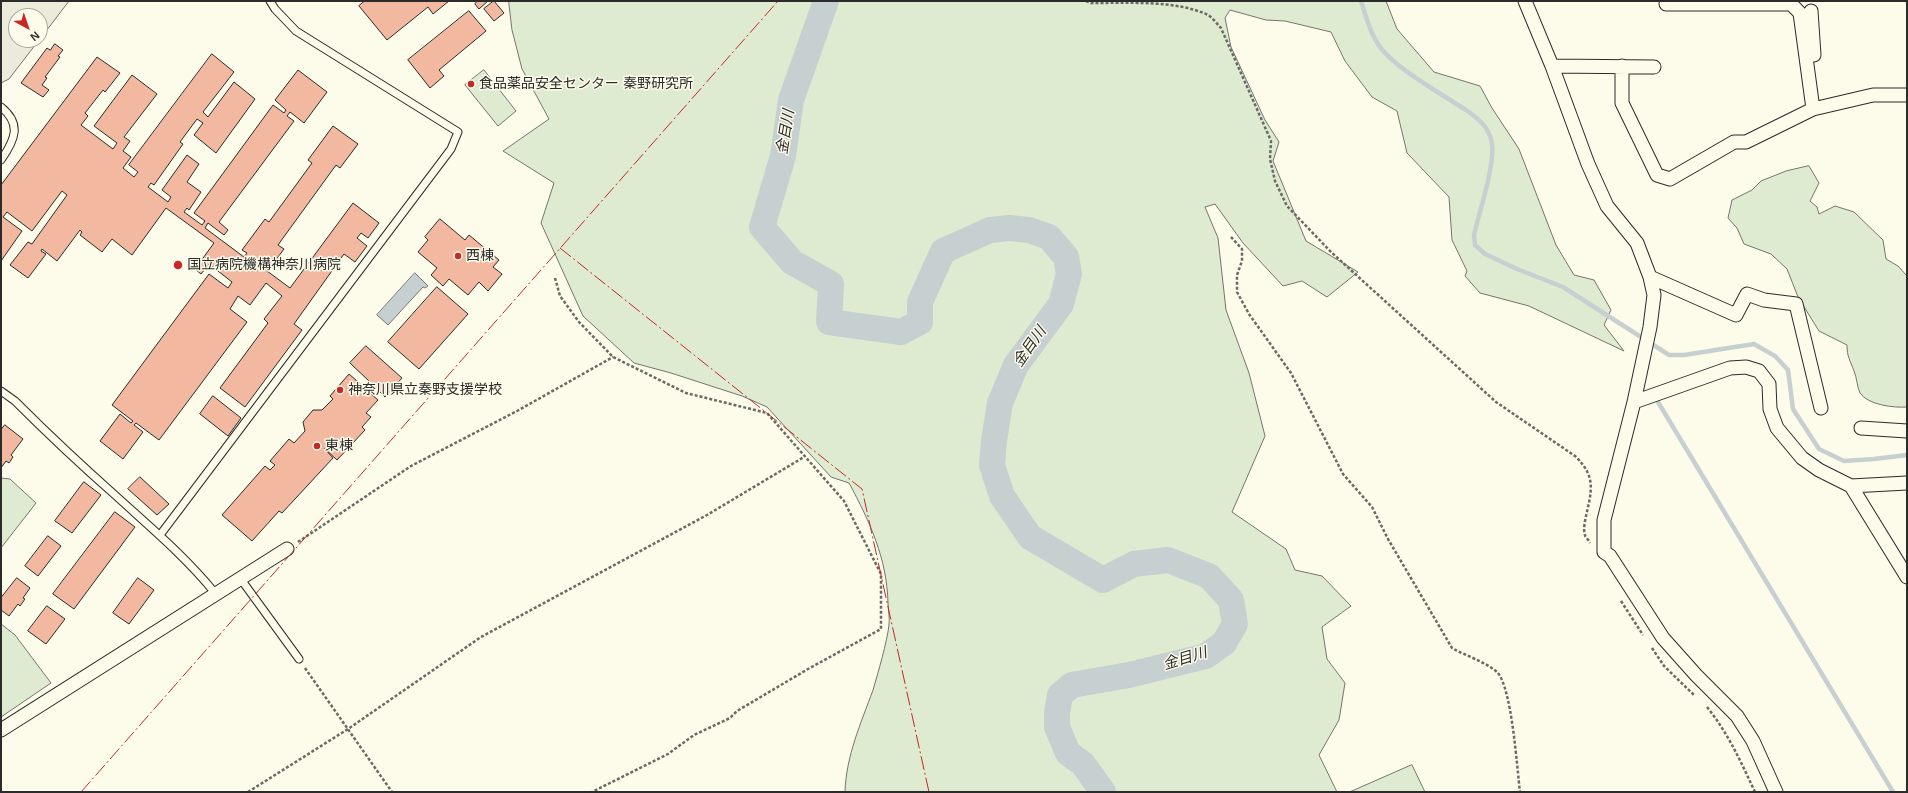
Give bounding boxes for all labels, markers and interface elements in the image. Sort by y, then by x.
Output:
north arrow [8,8,48,48]
text: N [28,29,42,44]
place label: 食品薬品安全センター 秦野研究所 [479,76,693,92]
marker: 食品薬品安全センター 秦野研究所 [466,79,476,89]
water label: 金目川 [774,108,798,156]
place label: 西棟 [466,248,494,264]
marker: 西棟 [453,251,463,261]
place label: 国立病院機構神奈川病院 [187,257,341,273]
marker: 国立病院機構神奈川病院 [172,259,184,271]
water label: 金目川 [1010,323,1050,371]
place label: 神奈川県立秦野支援学校 [348,382,502,398]
marker: 神奈川県立秦野支援学校 [335,385,345,395]
place label: 東棟 [325,438,353,454]
marker: 東棟 [312,441,322,451]
water label: 金目川 [1161,644,1209,674]

